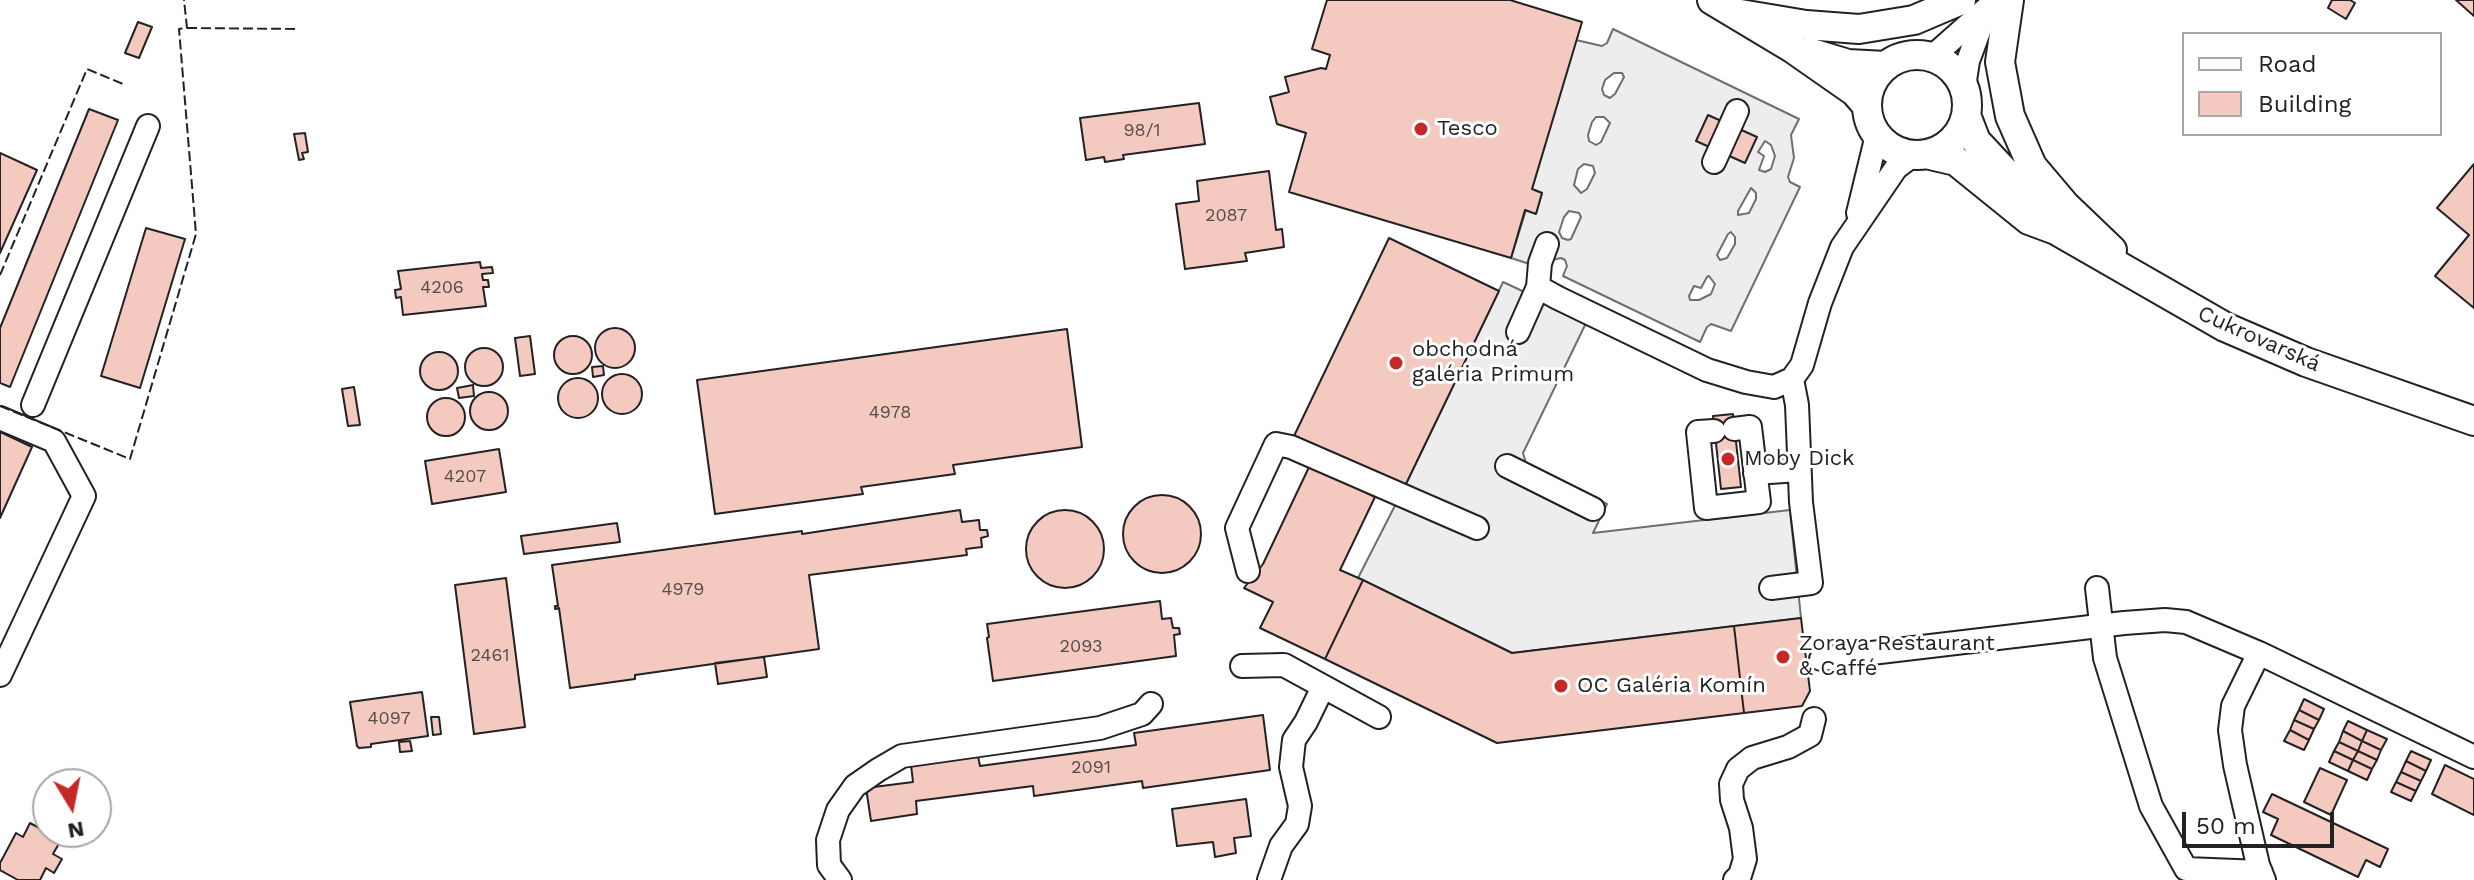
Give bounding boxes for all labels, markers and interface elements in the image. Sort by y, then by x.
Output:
legend [2182,32,2442,136]
text: Road [2258,50,2317,78]
text: Building [2258,90,2351,118]
place label: Tesco [1437,116,1498,142]
house number: 98/1 [1123,120,1161,142]
marker: Tesco [1412,120,1430,138]
house number: 2087 [1205,205,1247,227]
house number: 4206 [420,277,464,299]
street label: Cukrovarská [2194,300,2324,378]
place label: obchodná galéria Primum [1412,337,1574,388]
marker: obchodná galéria Primum [1387,354,1405,372]
house number: 4978 [869,402,911,424]
place label: Moby Dick [1744,446,1855,472]
marker: Moby Dick [1719,450,1737,468]
house number: 4207 [444,466,486,488]
house number: 4979 [662,579,704,601]
place label: Zoraya Restaurant & Caffé [1799,631,1995,682]
house number: 2093 [1060,636,1102,658]
house number: 2461 [471,645,509,667]
marker: Zoraya Restaurant & Caffé [1774,648,1792,666]
place label: OC Galéria Komín [1577,673,1766,699]
marker: OC Galéria Komín [1552,677,1570,695]
house number: 4097 [367,708,411,730]
house number: 2091 [1071,757,1111,779]
north arrow [32,768,112,848]
scale bar [2186,796,2338,846]
text: 50 m [2196,812,2256,840]
text: N [66,816,86,844]

